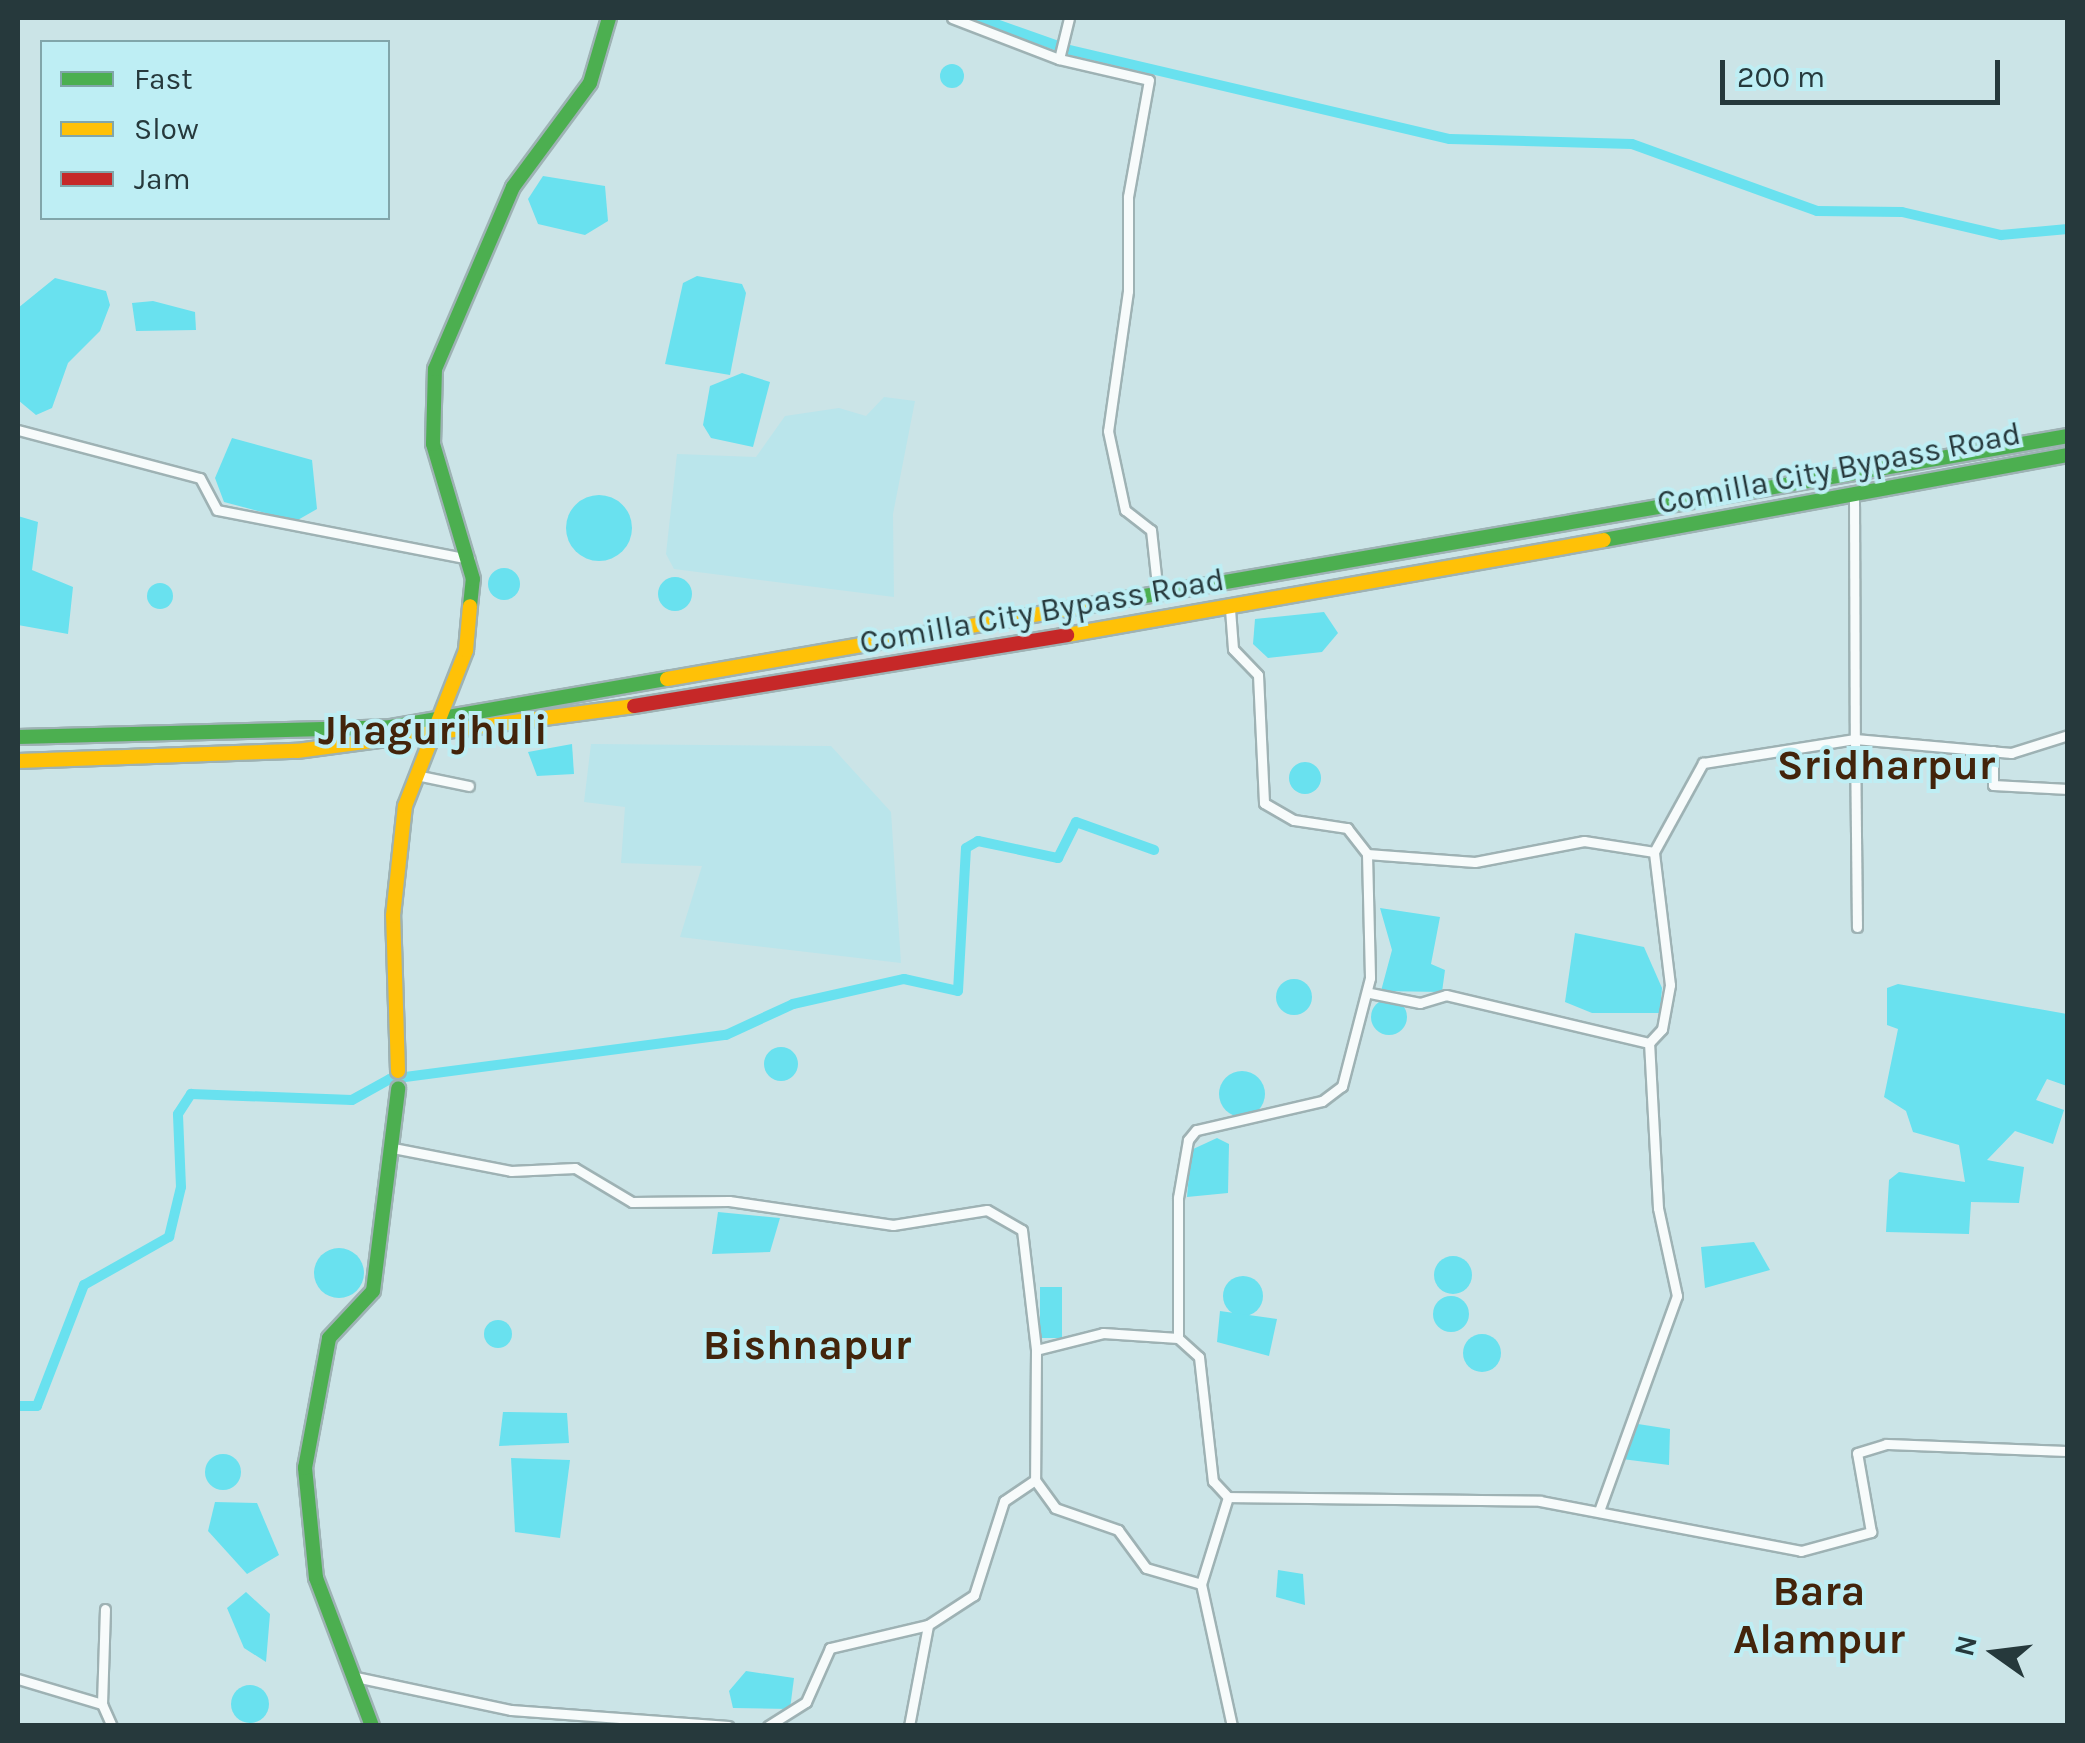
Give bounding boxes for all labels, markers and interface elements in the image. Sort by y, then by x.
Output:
legend [40,40,390,220]
scale bar [1725,40,2005,102]
text: 200 m [1737,59,1825,95]
text: Fast [134,61,193,97]
text: Slow [134,111,199,147]
text: Jam [134,161,191,197]
street label: Comilla City Bypass Road [1654,415,2024,523]
street label: Comilla City Bypass Road [857,561,1227,663]
district label: Jhagurjhuli [318,705,548,755]
district label: Sridharpur [1777,740,1995,790]
district label: Bishnapur [703,1320,911,1370]
district label: Bara Alampur [1733,1566,1905,1664]
north arrow [1945,1603,2045,1703]
text: N [1947,1632,1984,1659]

